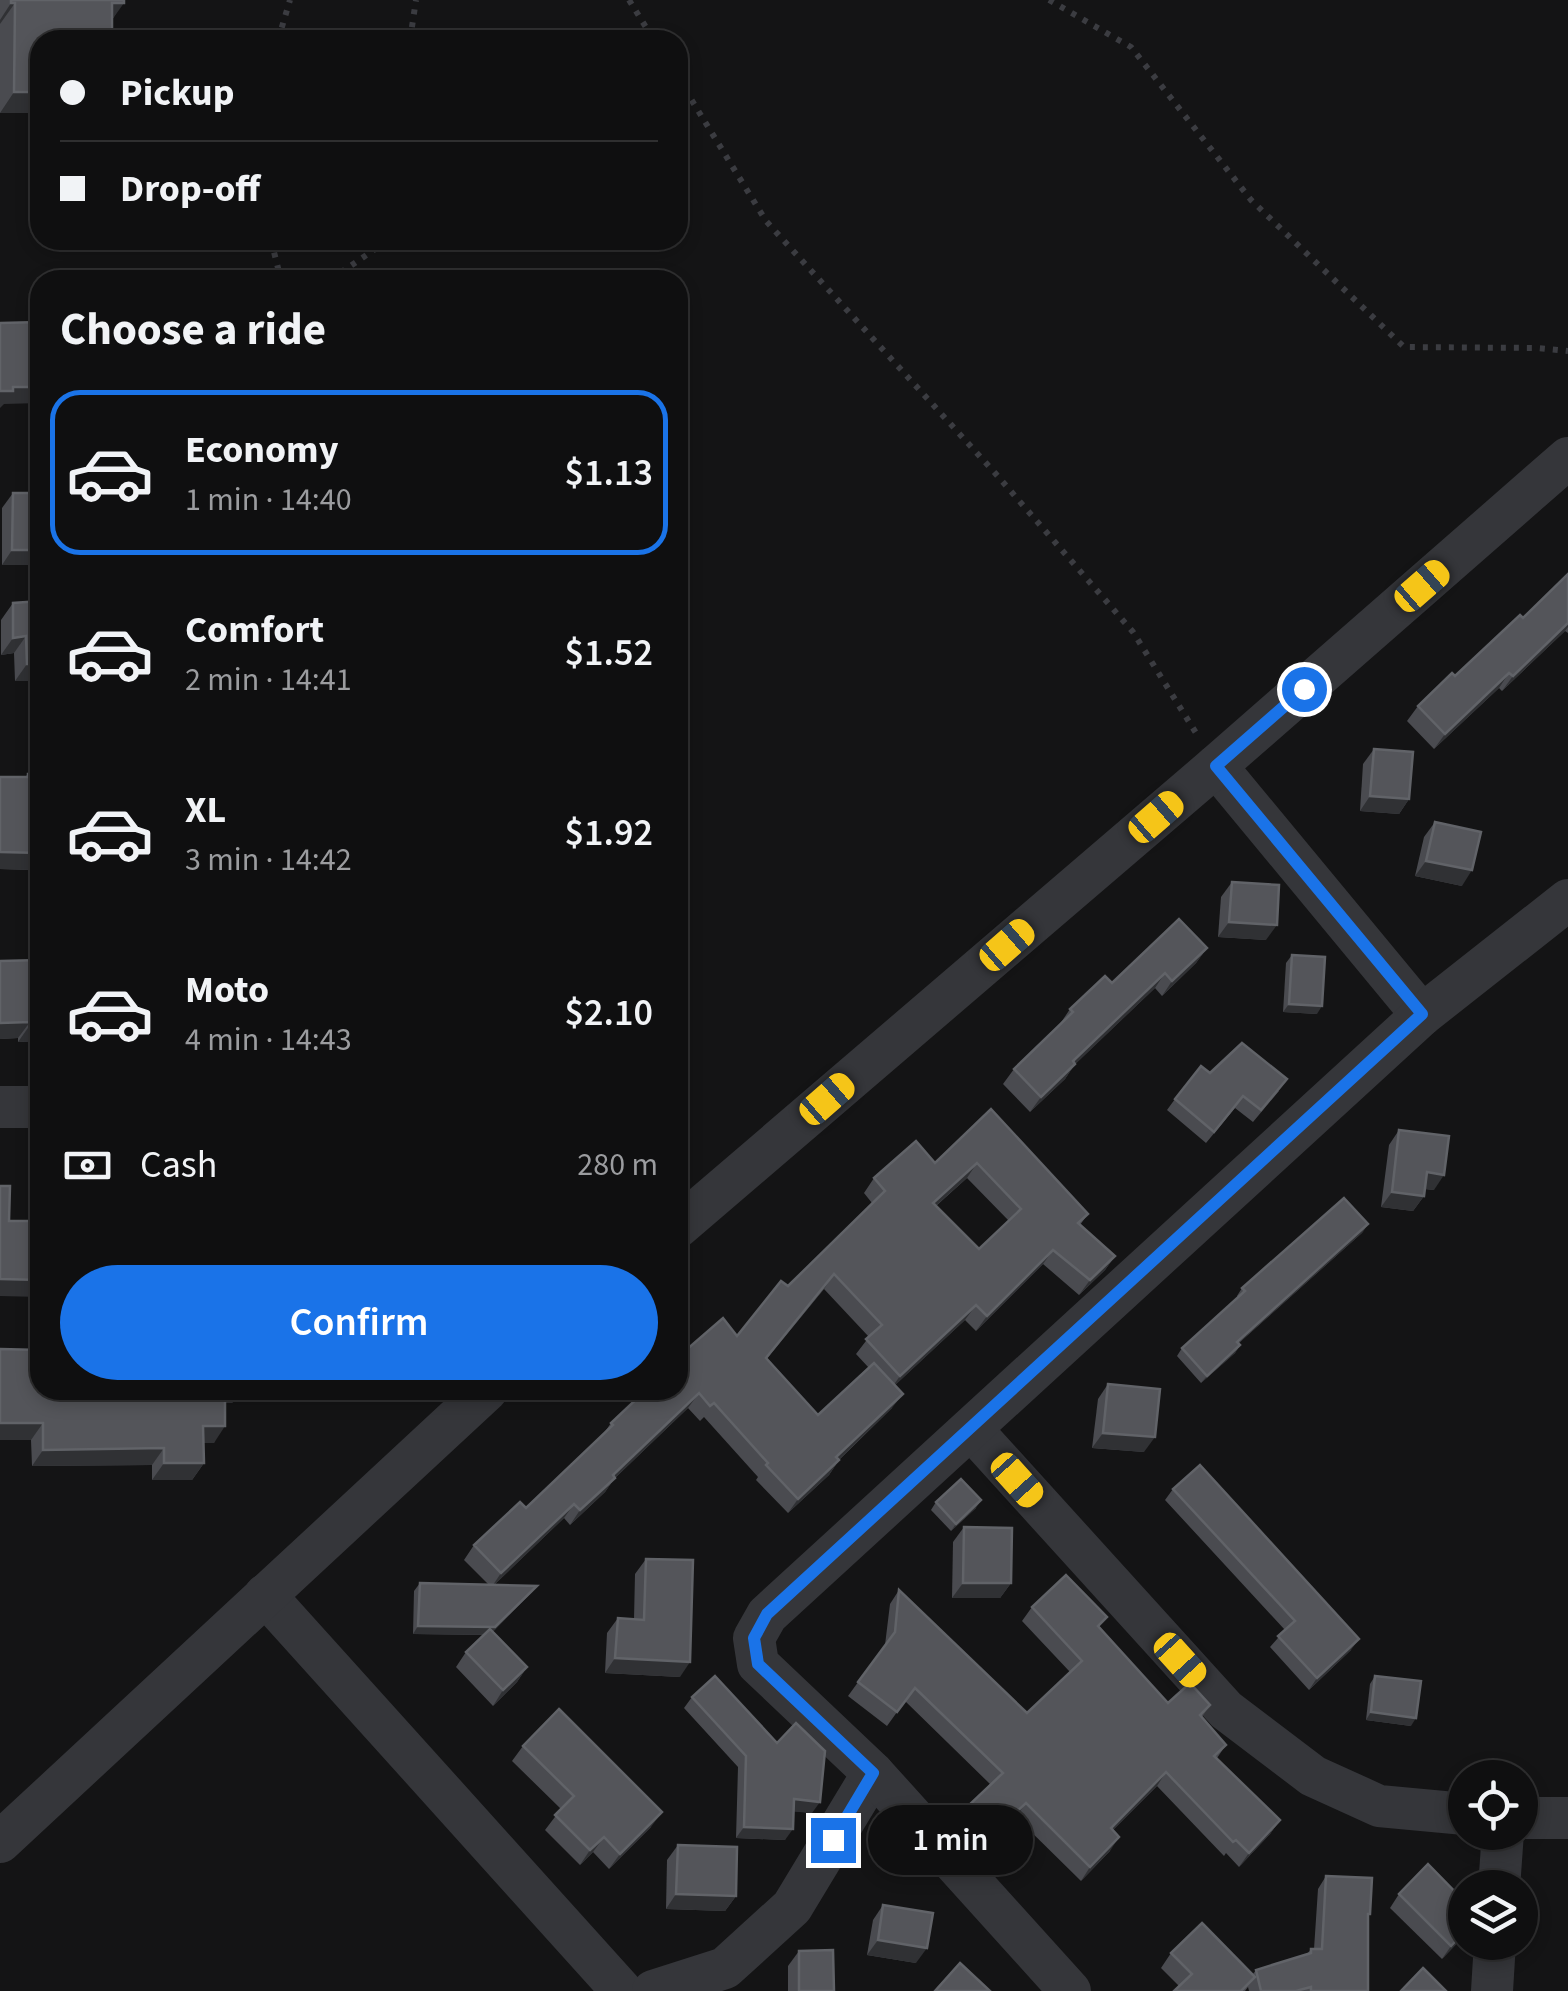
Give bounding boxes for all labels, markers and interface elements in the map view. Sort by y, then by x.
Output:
text: Pickup [120,66,234,120]
text: Drop-off [120,162,260,216]
text: Choose a ride [60,298,326,362]
text: Economy [185,423,338,477]
icon: car [65,428,155,518]
text: $1.13 [565,446,653,500]
text: 1 min · 14:40 [185,477,352,523]
car [1390,555,1454,617]
text: Comfort [185,603,324,657]
icon: car [65,608,155,698]
text: $1.52 [565,626,653,680]
text: 2 min · 14:41 [185,657,352,703]
route start [1282,667,1327,712]
text: XL [185,783,226,837]
car [1124,786,1188,848]
icon: car [65,788,155,878]
text: $1.92 [565,806,653,860]
text: 3 min · 14:42 [185,837,352,883]
car [975,914,1039,976]
text: Moto [185,963,269,1017]
icon: car [65,968,155,1058]
text: $2.10 [565,986,653,1040]
text: 4 min · 14:43 [185,1017,352,1063]
car [795,1068,859,1130]
icon: cash [60,1138,115,1193]
text: Cash [140,1138,217,1192]
text: 280 m [577,1142,658,1188]
button: Confirm [60,1265,658,1380]
car [986,1448,1048,1512]
car [1149,1628,1211,1692]
map controls [1448,1760,1538,1960]
button: locate [1448,1760,1538,1850]
callout: 1 min [868,1805,1033,1875]
text: 1 min [912,1817,989,1863]
route end [811,1818,856,1863]
button: layers [1448,1870,1538,1960]

